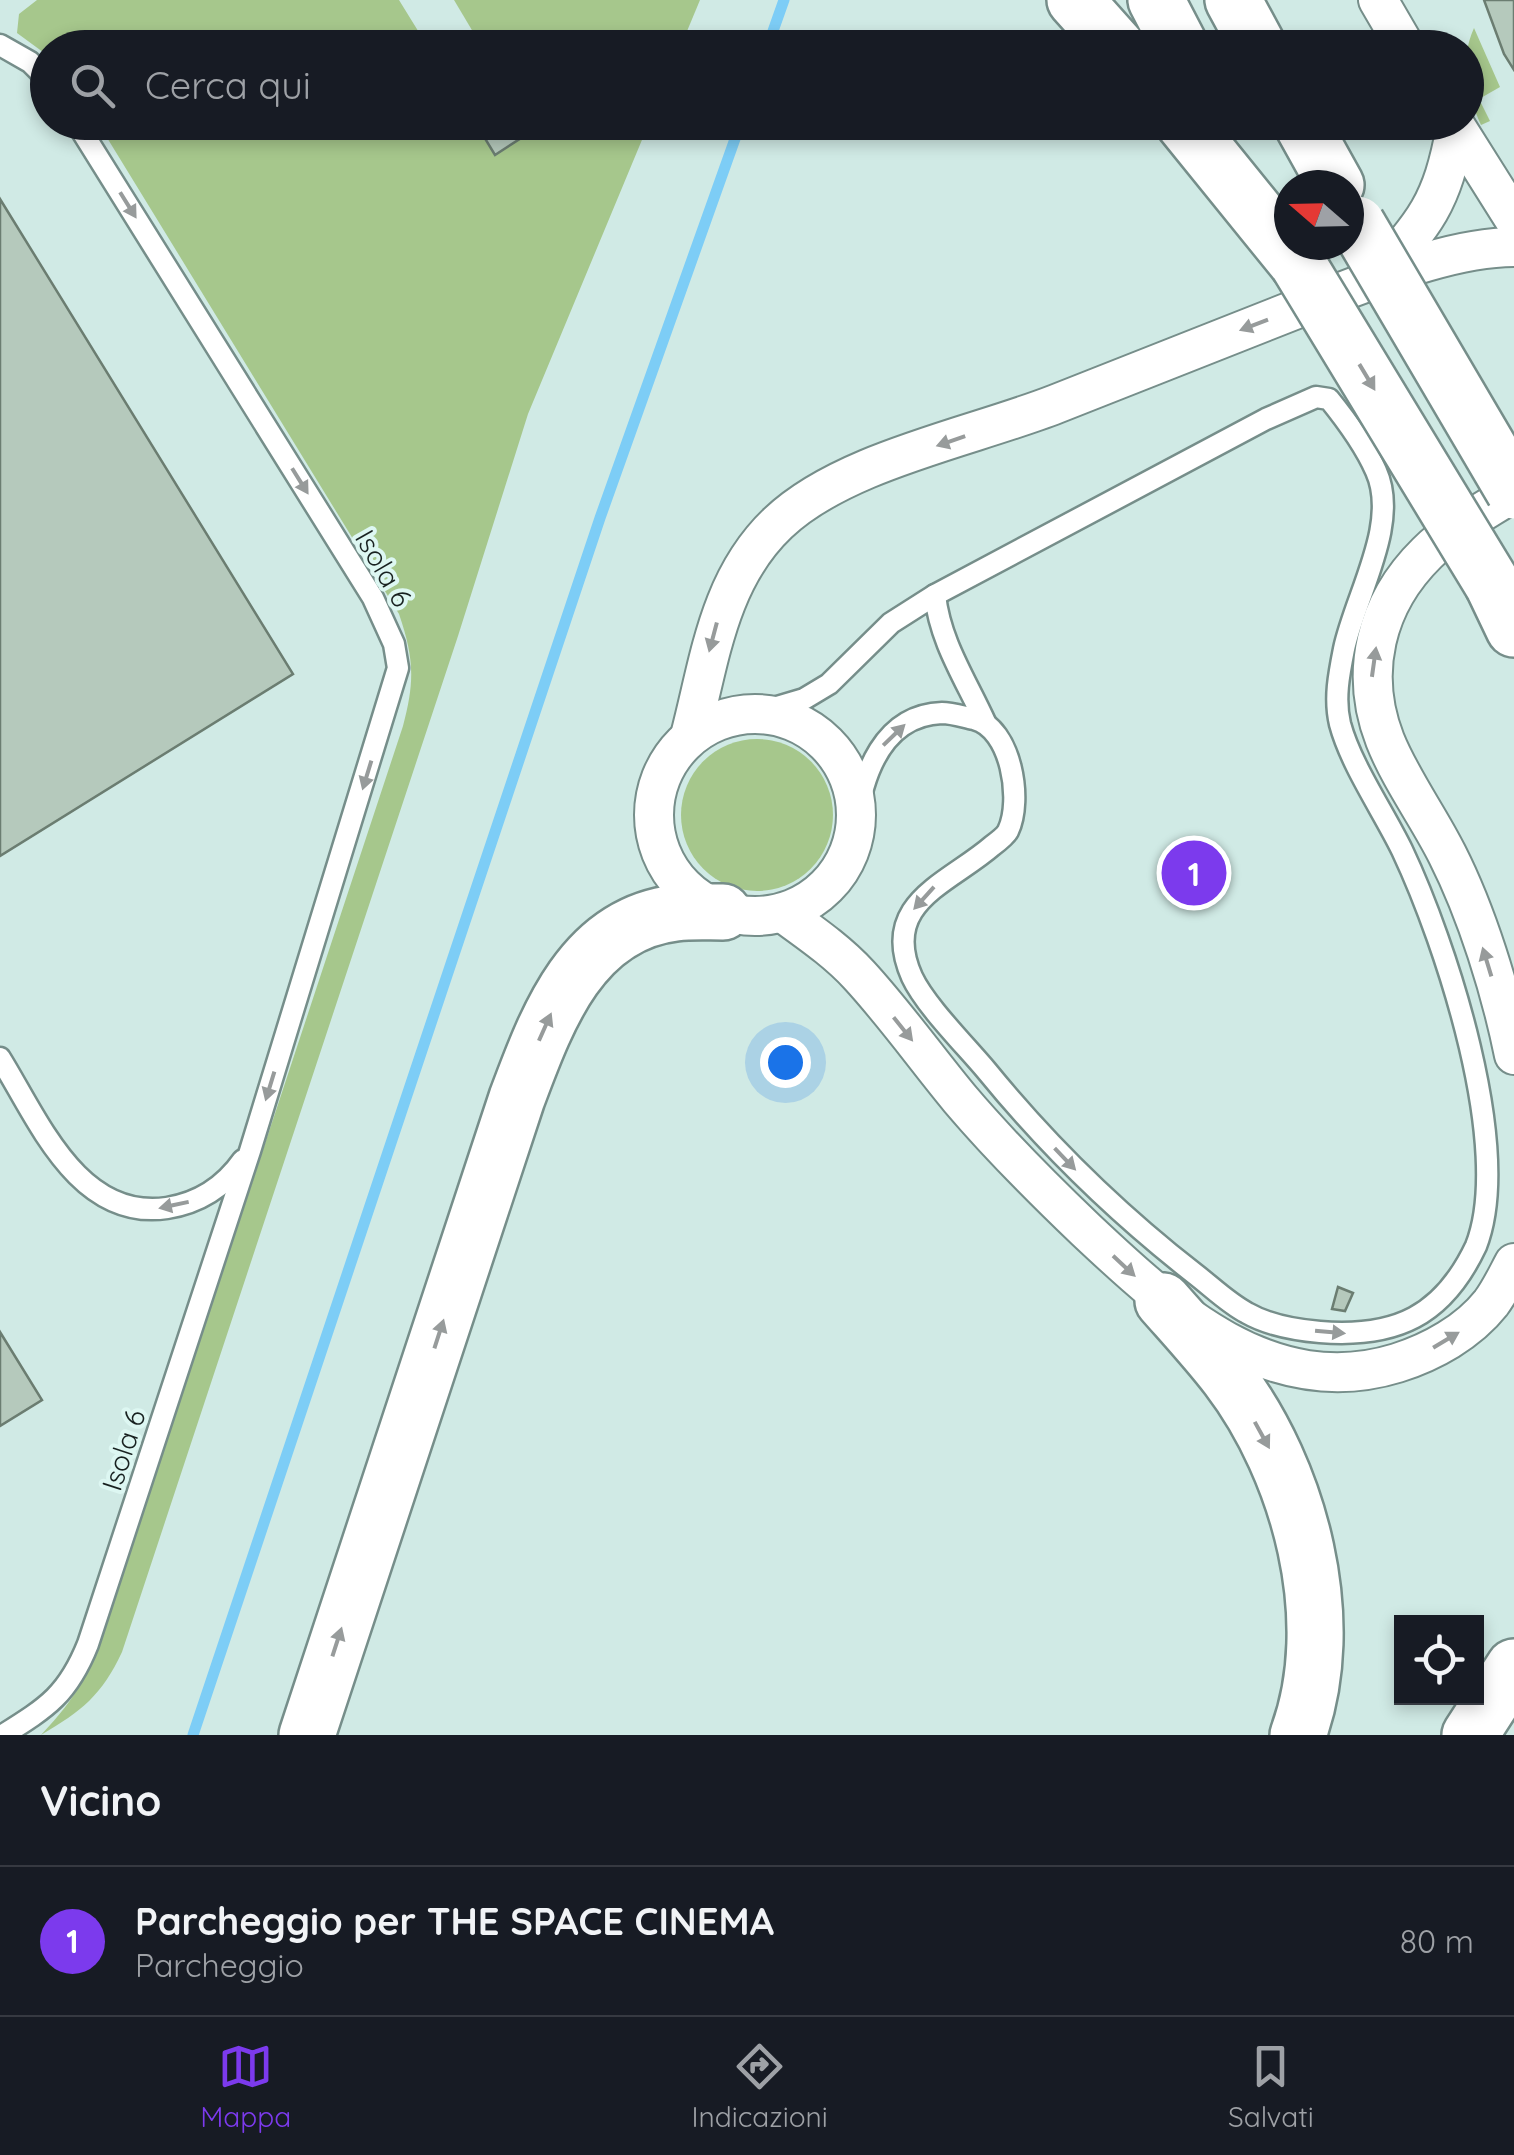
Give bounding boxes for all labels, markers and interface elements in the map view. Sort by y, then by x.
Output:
search box [30,30,1484,140]
icon: search [65,58,120,113]
text: Cerca qui [145,61,311,109]
north arrow [1274,170,1364,260]
one-way arrow [118,191,136,219]
one-way arrow [1239,318,1269,334]
one-way arrow [1357,363,1375,391]
one-way arrow [935,434,965,449]
one-way arrow [291,467,308,495]
street label: Isola 6 [348,523,420,613]
one-way arrow [705,622,721,653]
one-way arrow [1366,646,1382,677]
one-way arrow [882,724,906,747]
one-way arrow [359,761,374,791]
pin: 1 [1162,836,1226,910]
one-way arrow [913,885,936,909]
one-way arrow [1479,946,1494,976]
one-way arrow [537,1012,553,1041]
one-way arrow [892,1016,913,1041]
your location [760,1037,811,1088]
one-way arrow [262,1071,277,1101]
one-way arrow [1053,1146,1076,1170]
one-way arrow [158,1198,189,1214]
one-way arrow [1112,1254,1136,1277]
one-way arrow [433,1318,448,1348]
one-way arrow [1314,1325,1346,1341]
one-way arrow [1432,1331,1460,1349]
street label: Isola 6 [94,1405,152,1495]
one-way arrow [1253,1421,1271,1449]
map controls [1394,1615,1484,1705]
button: locate [1394,1615,1484,1705]
one-way arrow [331,1627,346,1657]
text: Vicino [40,1774,161,1827]
text: Parcheggio per THE SPACE CINEMA [135,1897,774,1945]
text: 1 [66,1921,79,1961]
text: 80 m [1400,1921,1474,1961]
text: Parcheggio [135,1945,304,1985]
tab: Mappa [200,2039,291,2134]
tab: Indicazioni [692,2039,828,2134]
tab: Salvati [1228,2039,1314,2134]

